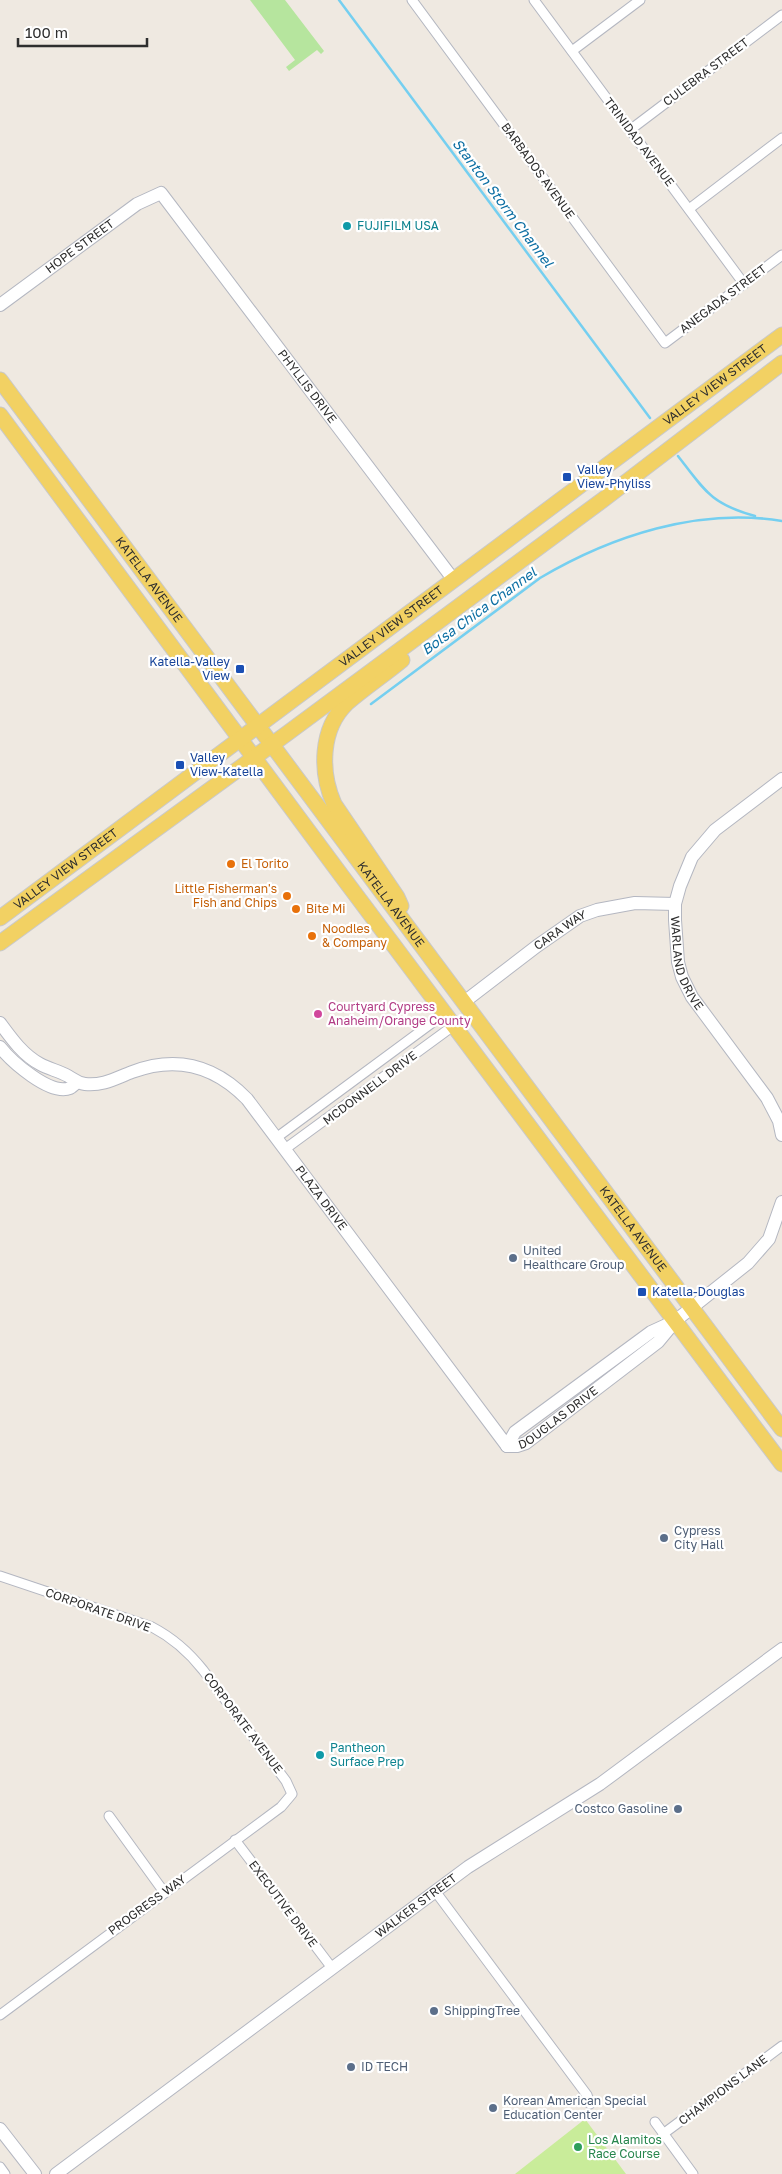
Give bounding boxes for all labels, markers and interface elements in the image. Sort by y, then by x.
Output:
scale bar [18,15,146,47]
text: 100 m [25,23,68,41]
street label: CULEBRA STREET [660,34,752,109]
street label: TRINIDAD AVENUE [601,94,678,189]
street label: BARBADOS AVENUE [498,120,578,222]
water label: Stanton Storm Channel [449,135,558,271]
street label: HOPE STREET [42,215,117,276]
place label: FUJIFILM USA [357,218,439,233]
marker: FUJIFILM USA [341,220,353,232]
street label: ANEGADA STREET [676,261,770,336]
street label: VALLEY VIEW STREET [660,340,770,428]
street label: PHYLLIS DRIVE [275,346,340,426]
place label: Valley View-Phyliss [577,462,651,491]
marker: Valley View-Phyliss [561,471,573,483]
street label: KATELLA AVENUE [112,534,186,625]
water label: Bolsa Chica Channel [418,563,540,658]
street label: VALLEY VIEW STREET [336,582,446,670]
place label: Katella-Valley View [149,654,230,683]
marker: Katella-Valley View [234,663,246,675]
place label: Valley View-Katella [190,750,263,779]
marker: Valley View-Katella [174,759,186,771]
street label: VALLEY VIEW STREET [10,825,121,912]
place label: El Torito [241,856,289,871]
marker: El Torito [225,858,237,870]
street label: KATELLA AVENUE [354,858,428,950]
place label: Little Fisherman's Fish and Chips [174,881,277,910]
marker: Little Fisherman's Fish and Chips [281,890,293,902]
place label: Bite Mi [306,901,346,916]
marker: Bite Mi [290,903,302,915]
street label: CARA WAY [531,906,588,953]
street label: WARLAND DRIVE [668,915,707,1013]
place label: Noodles & Company [322,921,387,950]
marker: Noodles & Company [306,930,318,942]
place label: Courtyard Cypress Anaheim/Orange County [328,999,471,1028]
marker: Courtyard Cypress Anaheim/Orange County [312,1008,324,1020]
street label: MCDONNELL DRIVE [320,1047,420,1128]
street label: PLAZA DRIVE [292,1162,351,1233]
street label: KATELLA AVENUE [597,1183,670,1275]
place label: United Healthcare Group [523,1243,624,1272]
marker: United Healthcare Group [507,1252,519,1264]
place label: Katella-Douglas [652,1284,745,1299]
marker: Katella-Douglas [636,1286,648,1298]
street label: DOUGLAS DRIVE [516,1383,601,1452]
place label: Cypress City Hall [674,1523,724,1552]
marker: Cypress City Hall [658,1532,670,1544]
street label: CORPORATE DRIVE [43,1584,153,1635]
street label: CORPORATE AVENUE [201,1669,286,1776]
place label: Pantheon Surface Prep [330,1740,404,1769]
marker: Pantheon Surface Prep [314,1749,326,1761]
place label: Costco Gasoline [575,1801,668,1816]
marker: Costco Gasoline [672,1803,684,1815]
street label: EXECUTIVE DRIVE [246,1857,321,1950]
street label: WALKER STREET [372,1870,460,1941]
street label: PROGRESS WAY [105,1871,189,1938]
place label: ShippingTree [444,2003,520,2018]
marker: ShippingTree [428,2005,440,2017]
street label: CHAMPIONS LANE [675,2051,770,2128]
place label: ID TECH [361,2059,408,2074]
marker: ID TECH [345,2061,357,2073]
place label: Korean American Special Education Center [503,2093,647,2122]
marker: Korean American Special Education Center [487,2102,499,2114]
place label: Los Alamitos Race Course [588,2132,662,2161]
marker: Los Alamitos Race Course [572,2141,584,2153]

